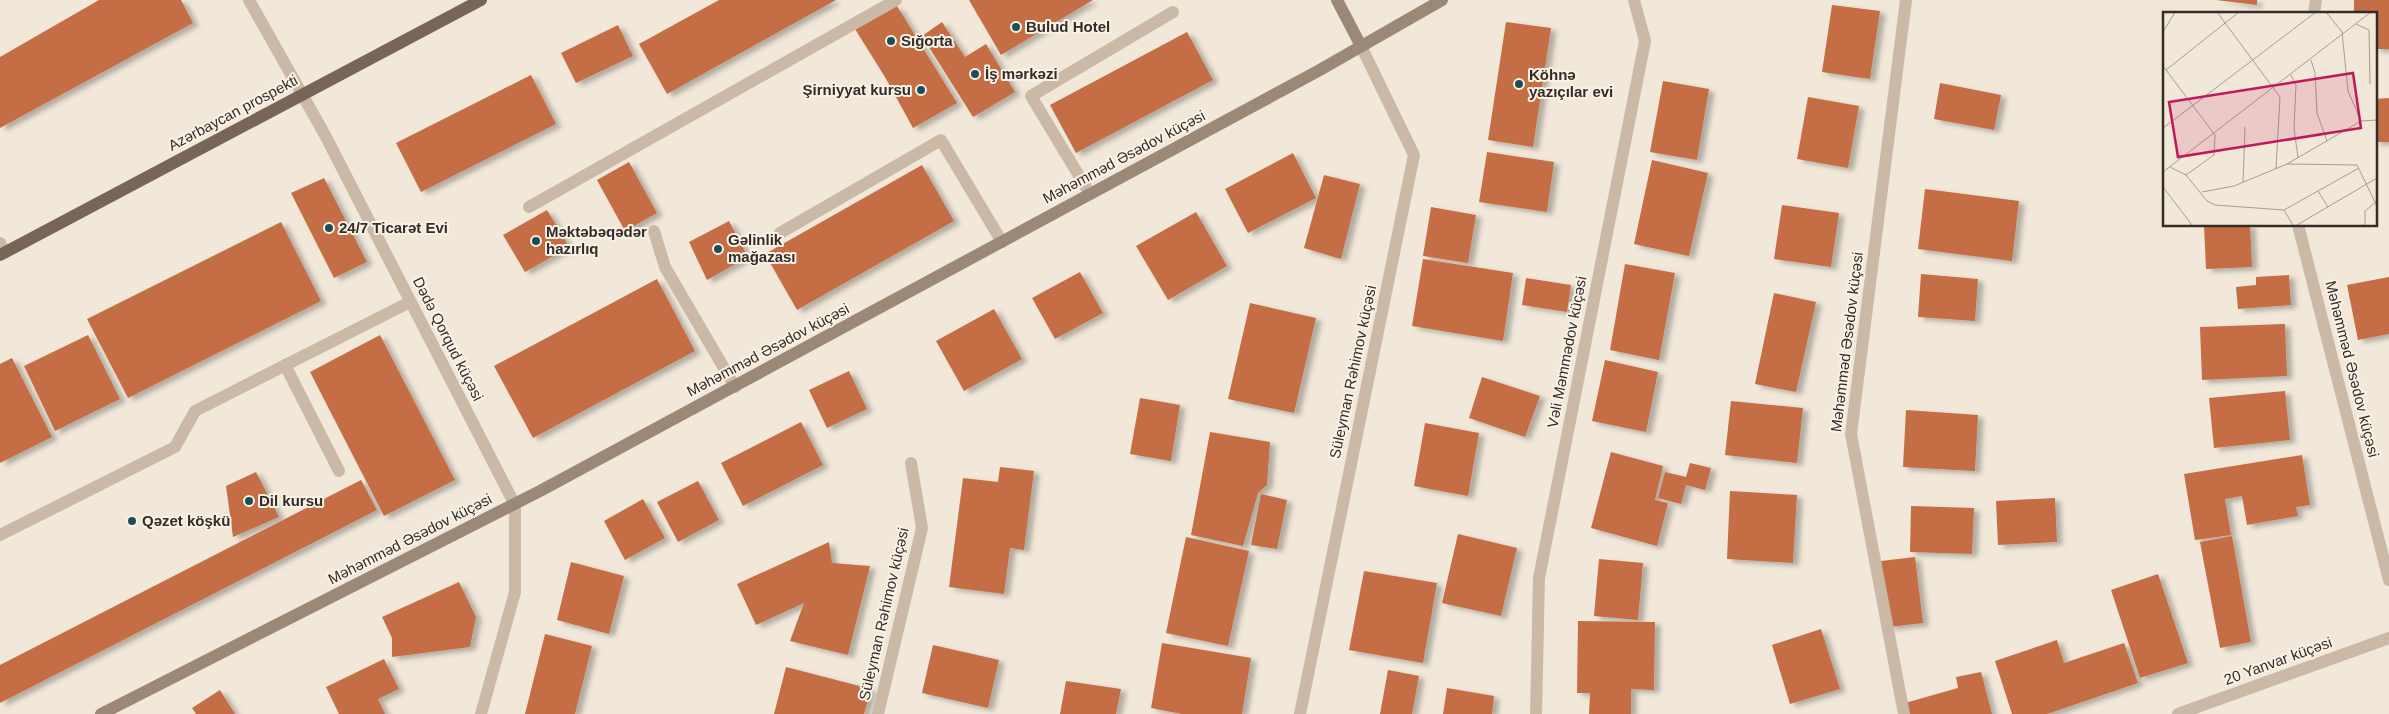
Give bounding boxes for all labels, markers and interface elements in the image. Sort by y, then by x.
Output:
inset map [2163,12,2376,226]
place label: Bulud Hotel [1026,18,1110,35]
marker: Bulud Hotel [1010,21,1022,33]
place label: Sığorta [901,32,953,49]
marker: Sığorta [885,35,897,47]
place label: İş mərkəzi [985,65,1058,82]
place label: Köhnə yazıçılar evi [1529,66,1613,100]
marker: İş mərkəzi [969,68,981,80]
street label: Azərbaycan prospekti [165,71,300,154]
marker: Köhnə yazıçılar evi [1513,78,1525,90]
place label: Şirniyyat kursu [803,81,911,98]
marker: Şirniyyat kursu [915,84,927,96]
street label: Məhəmməd Əsədov küçəsi [1040,106,1208,207]
place label: 24/7 Ticarət Evi [339,219,448,236]
marker: 24/7 Ticarət Evi [323,222,335,234]
place label: Məktəbəqədər hazırlıq [546,223,647,257]
place label: Gəlinlik mağazası [728,231,796,265]
marker: Məktəbəqədər hazırlıq [530,235,542,247]
marker: Gəlinlik mağazası [712,243,724,255]
street label: Məhəmməd Əsədov küçəsi [1827,251,1866,433]
street label: Dədə Qorqud küçəsi [410,274,487,404]
street label: Vəli Məmmədov küçəsi [1543,275,1590,429]
street label: Məhəmməd Əsədov küçəsi [2322,279,2383,459]
street label: Süleyman Rəhimov küçəsi [1326,284,1379,460]
street label: Məhəmməd Əsədov küçəsi [684,299,852,400]
street label: Məhəmməd Əsədov küçəsi [325,490,494,587]
place label: Dil kursu [259,492,323,509]
marker: Dil kursu [243,495,255,507]
place label: Qəzet köşkü [142,512,230,529]
marker: Qəzet köşkü [126,515,138,527]
street label: Süleyman Rəhimov küçəsi [855,526,912,702]
street label: 20 Yanvar küçəsi [2222,633,2334,688]

